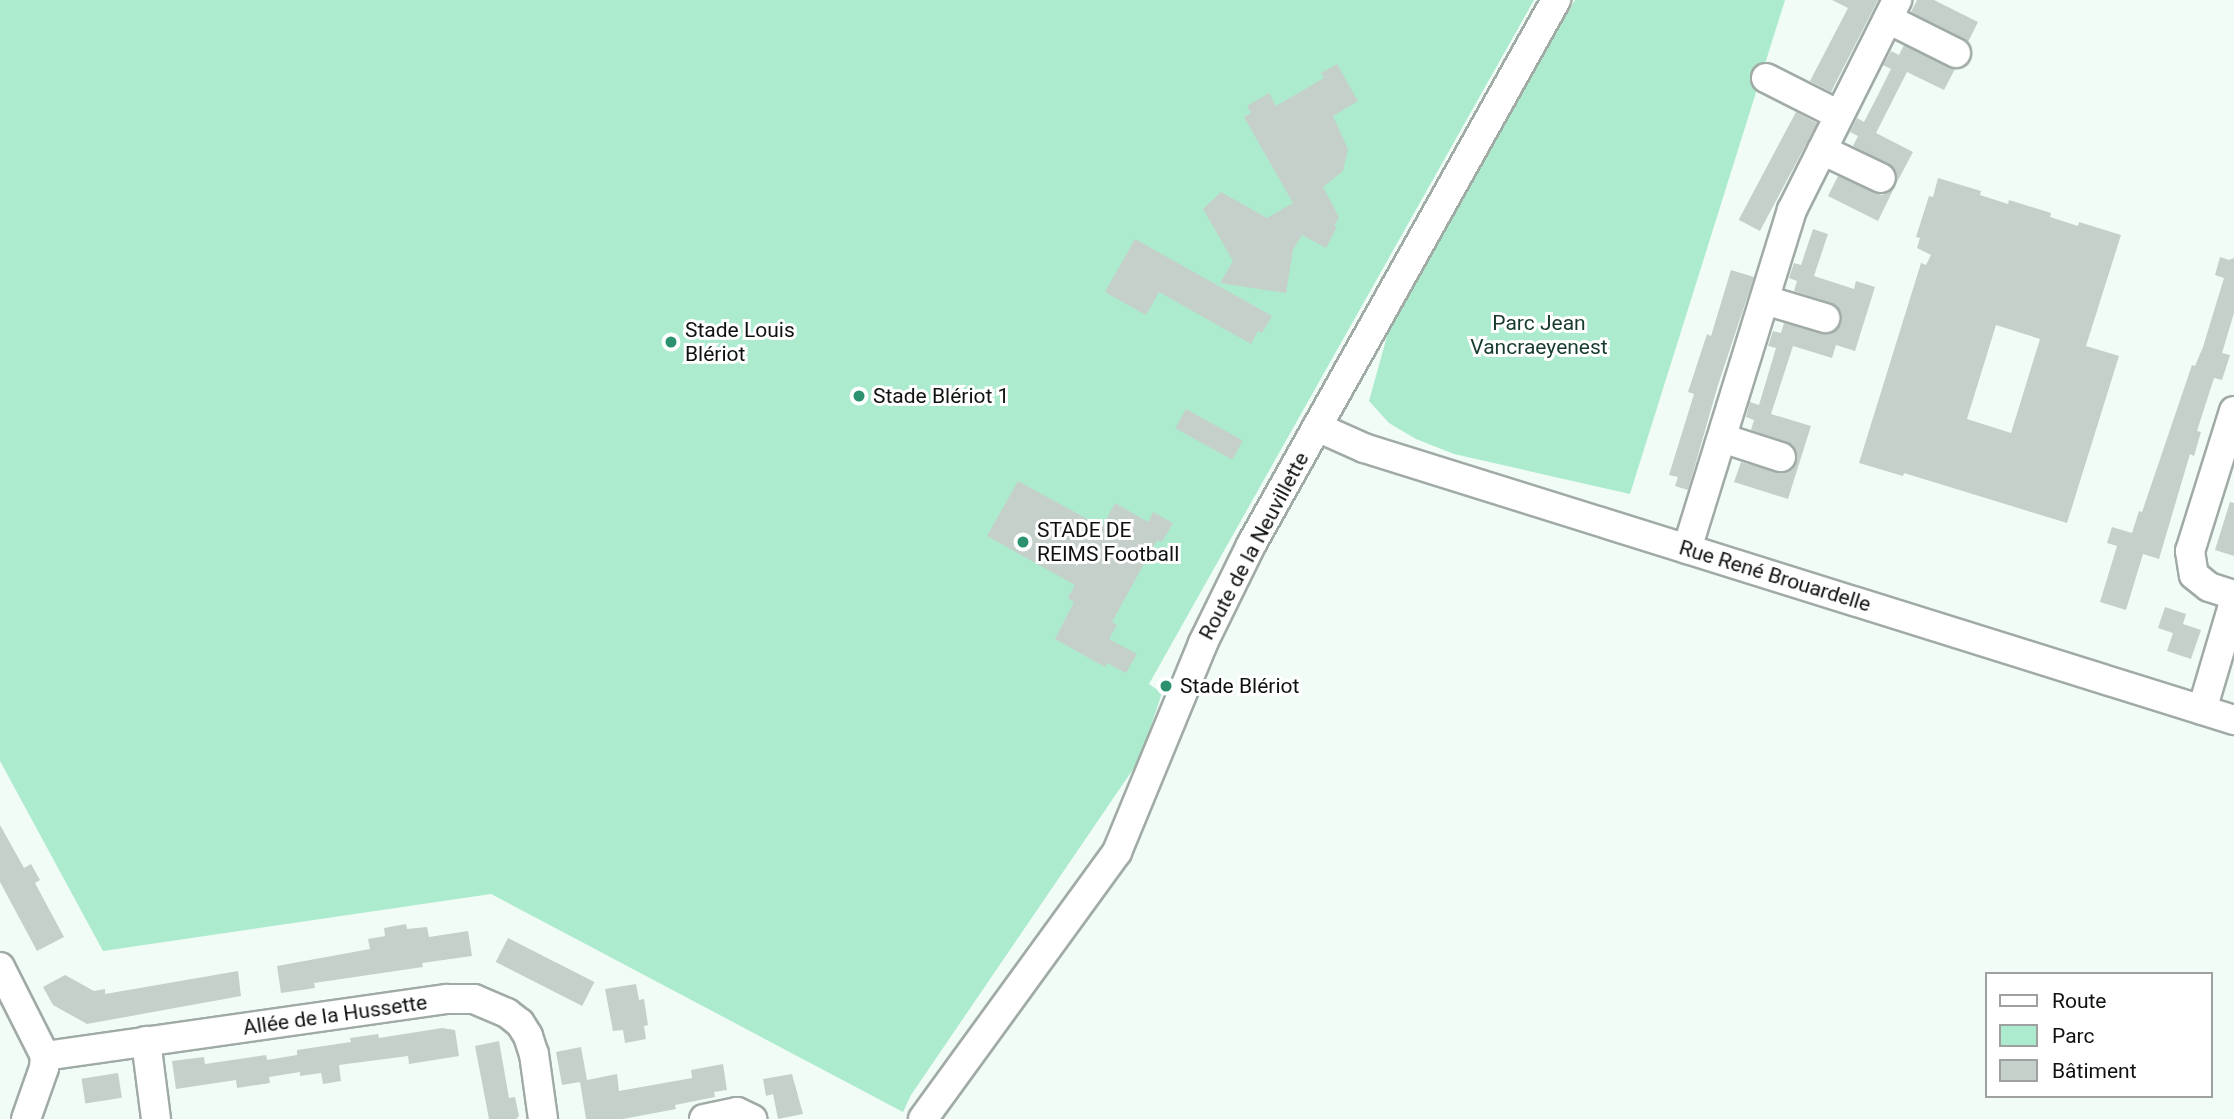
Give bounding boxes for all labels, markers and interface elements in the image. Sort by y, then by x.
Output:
park label: Parc Jean Vancraeyenest [1470,310,1608,360]
place label: Stade Louis Blériot [685,317,795,367]
marker: Stade Louis Blériot [663,334,679,350]
place label: Stade Blériot 1 [873,383,1009,409]
marker: Stade Blériot 1 [851,388,867,404]
street label: Route de la Neuvillette [1194,448,1314,644]
place label: STADE DE REIMS Football [1037,517,1179,567]
marker: STADE DE REIMS Football [1015,534,1031,550]
street label: Rue René Brouardelle [1676,535,1874,617]
place label: Stade Blériot [1180,673,1299,699]
marker: Stade Blériot [1158,678,1174,694]
legend [1986,972,2213,1098]
text: Route [2052,989,2107,1013]
street label: Allée de la Hussette [241,990,429,1040]
text: Parc [2052,1024,2094,1048]
text: Bâtiment [2052,1059,2137,1083]

